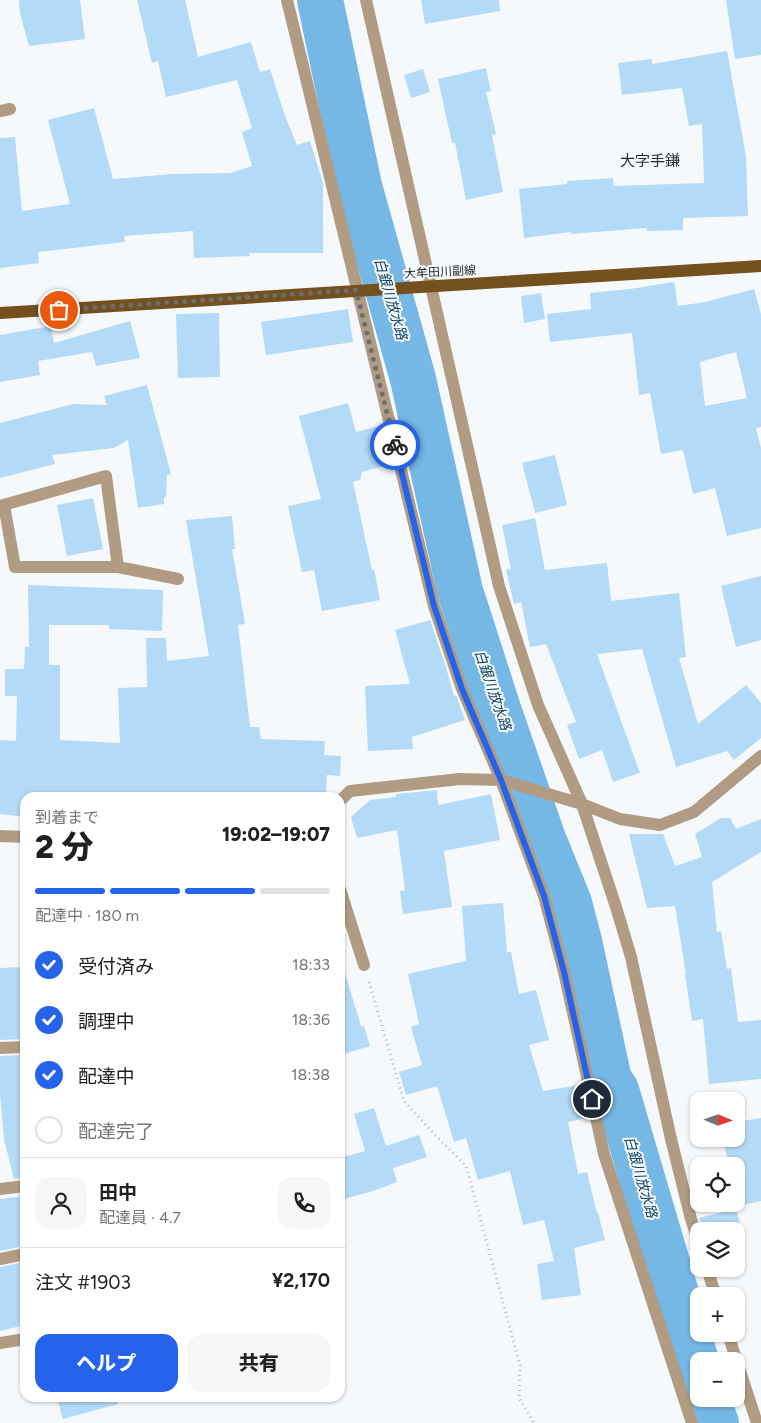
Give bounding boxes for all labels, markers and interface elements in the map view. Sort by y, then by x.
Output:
district label: 大字手鎌 [620,152,680,170]
water label: 白銀川放水路 [371,256,411,343]
street label: 大牟田川副線 [404,263,476,281]
pin [38,289,80,331]
icon: bag [45,296,73,324]
courier [370,420,420,470]
icon: bike [381,431,409,459]
water label: 白銀川放水路 [471,648,515,734]
text: 到着まで [35,808,99,827]
text: 19:02–19:07 [222,823,330,846]
text: 2 分 [35,828,93,866]
text: 配達中 · 180 m [35,906,139,925]
icon: check [35,951,63,979]
text: 受付済み [78,955,154,978]
text: 18:33 [292,955,330,974]
icon: check [35,1006,63,1034]
text: 調理中 [78,1010,135,1033]
text: 18:36 [292,1010,330,1029]
icon: check [35,1061,63,1089]
text: 配達中 [78,1065,135,1088]
text: 18:38 [291,1065,330,1084]
pin [571,1078,613,1120]
icon: home [578,1085,606,1113]
north arrow [690,1092,745,1148]
map controls [690,1092,745,1407]
text: 配達完了 [78,1120,154,1143]
water label: 白銀川放水路 [621,1134,661,1221]
button: locate [690,1157,745,1212]
button: person [35,1177,87,1229]
button: phone [278,1177,330,1229]
text: 田中 [99,1181,137,1204]
text: 配達員 · 4.7 [99,1208,181,1227]
button: layers [690,1222,745,1277]
text: ¥2,170 [272,1269,330,1292]
text: 注文 #1903 [35,1271,131,1294]
button: + [690,1287,745,1342]
button: ヘルプ [35,1334,178,1392]
button: 共有 [188,1334,330,1392]
button: − [690,1352,745,1407]

